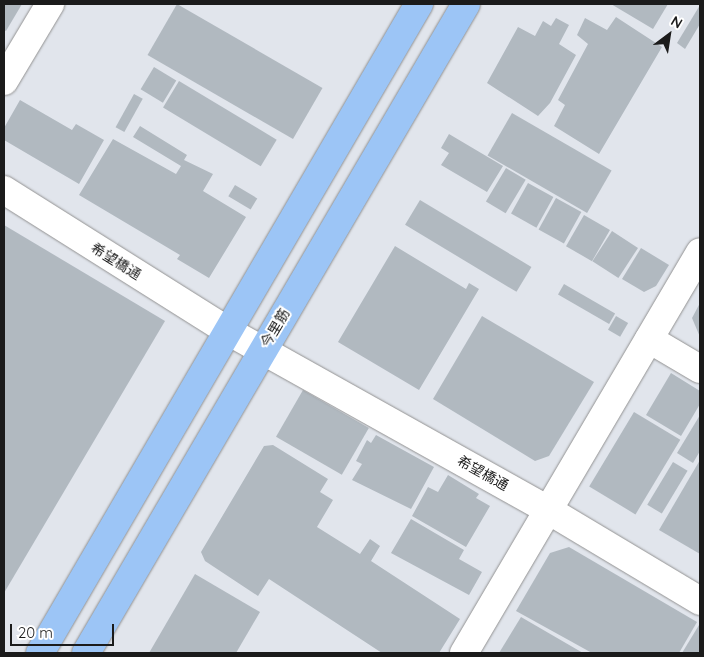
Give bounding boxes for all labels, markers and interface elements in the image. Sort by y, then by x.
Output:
north arrow [644,10,694,60]
text: N [668,12,686,33]
street label: 希望橋通 [88,239,144,283]
street label: 今里筋 [257,306,293,350]
street label: 希望橋通 [454,452,512,494]
scale bar [12,614,116,646]
text: 20 m [18,623,53,642]

